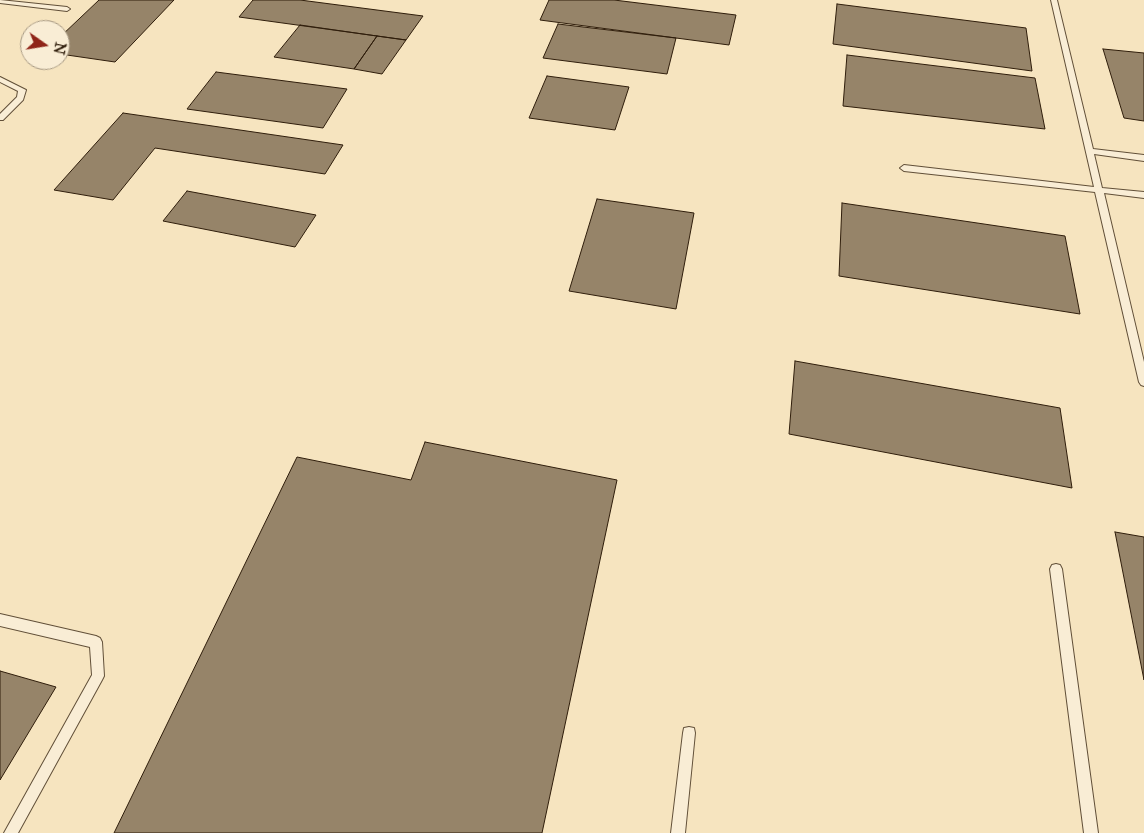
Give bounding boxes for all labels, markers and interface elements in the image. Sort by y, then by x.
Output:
north arrow [20,20,70,70]
text: N [50,41,69,56]

